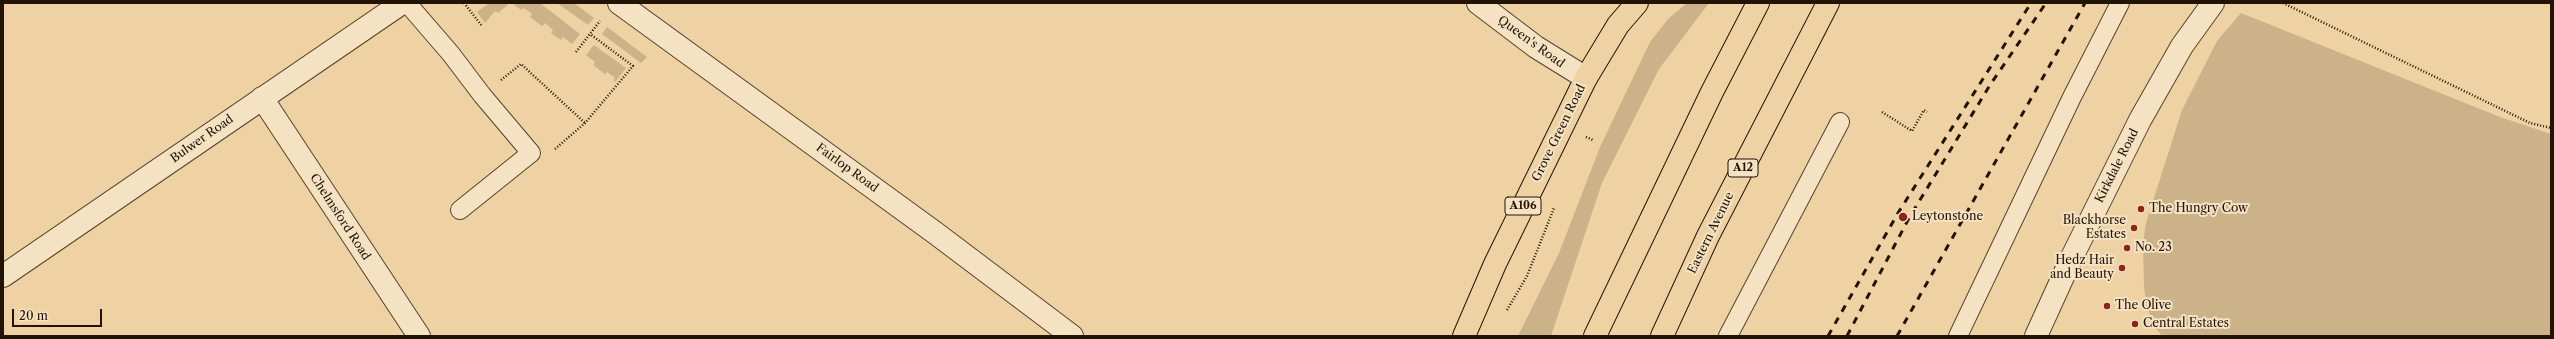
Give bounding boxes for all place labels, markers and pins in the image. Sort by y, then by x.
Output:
place label: The Hungry Cow [2149,202,2248,216]
marker: The Hungry Cow [2136,204,2146,214]
place label: Leytonstone [1912,210,1983,224]
marker: Leytonstone [1897,211,1909,223]
place label: Blackhorse Estates [2063,214,2126,242]
marker: Blackhorse Estates [2129,223,2139,233]
place label: No. 23 [2135,241,2172,255]
marker: No. 23 [2122,243,2132,253]
place label: Hedz Hair and Beauty [2050,254,2114,282]
marker: Hedz Hair and Beauty [2117,263,2127,273]
place label: The Olive [2115,299,2171,313]
marker: The Olive [2102,301,2112,311]
place label: Central Estates [2143,317,2229,331]
marker: Central Estates [2130,319,2140,329]

